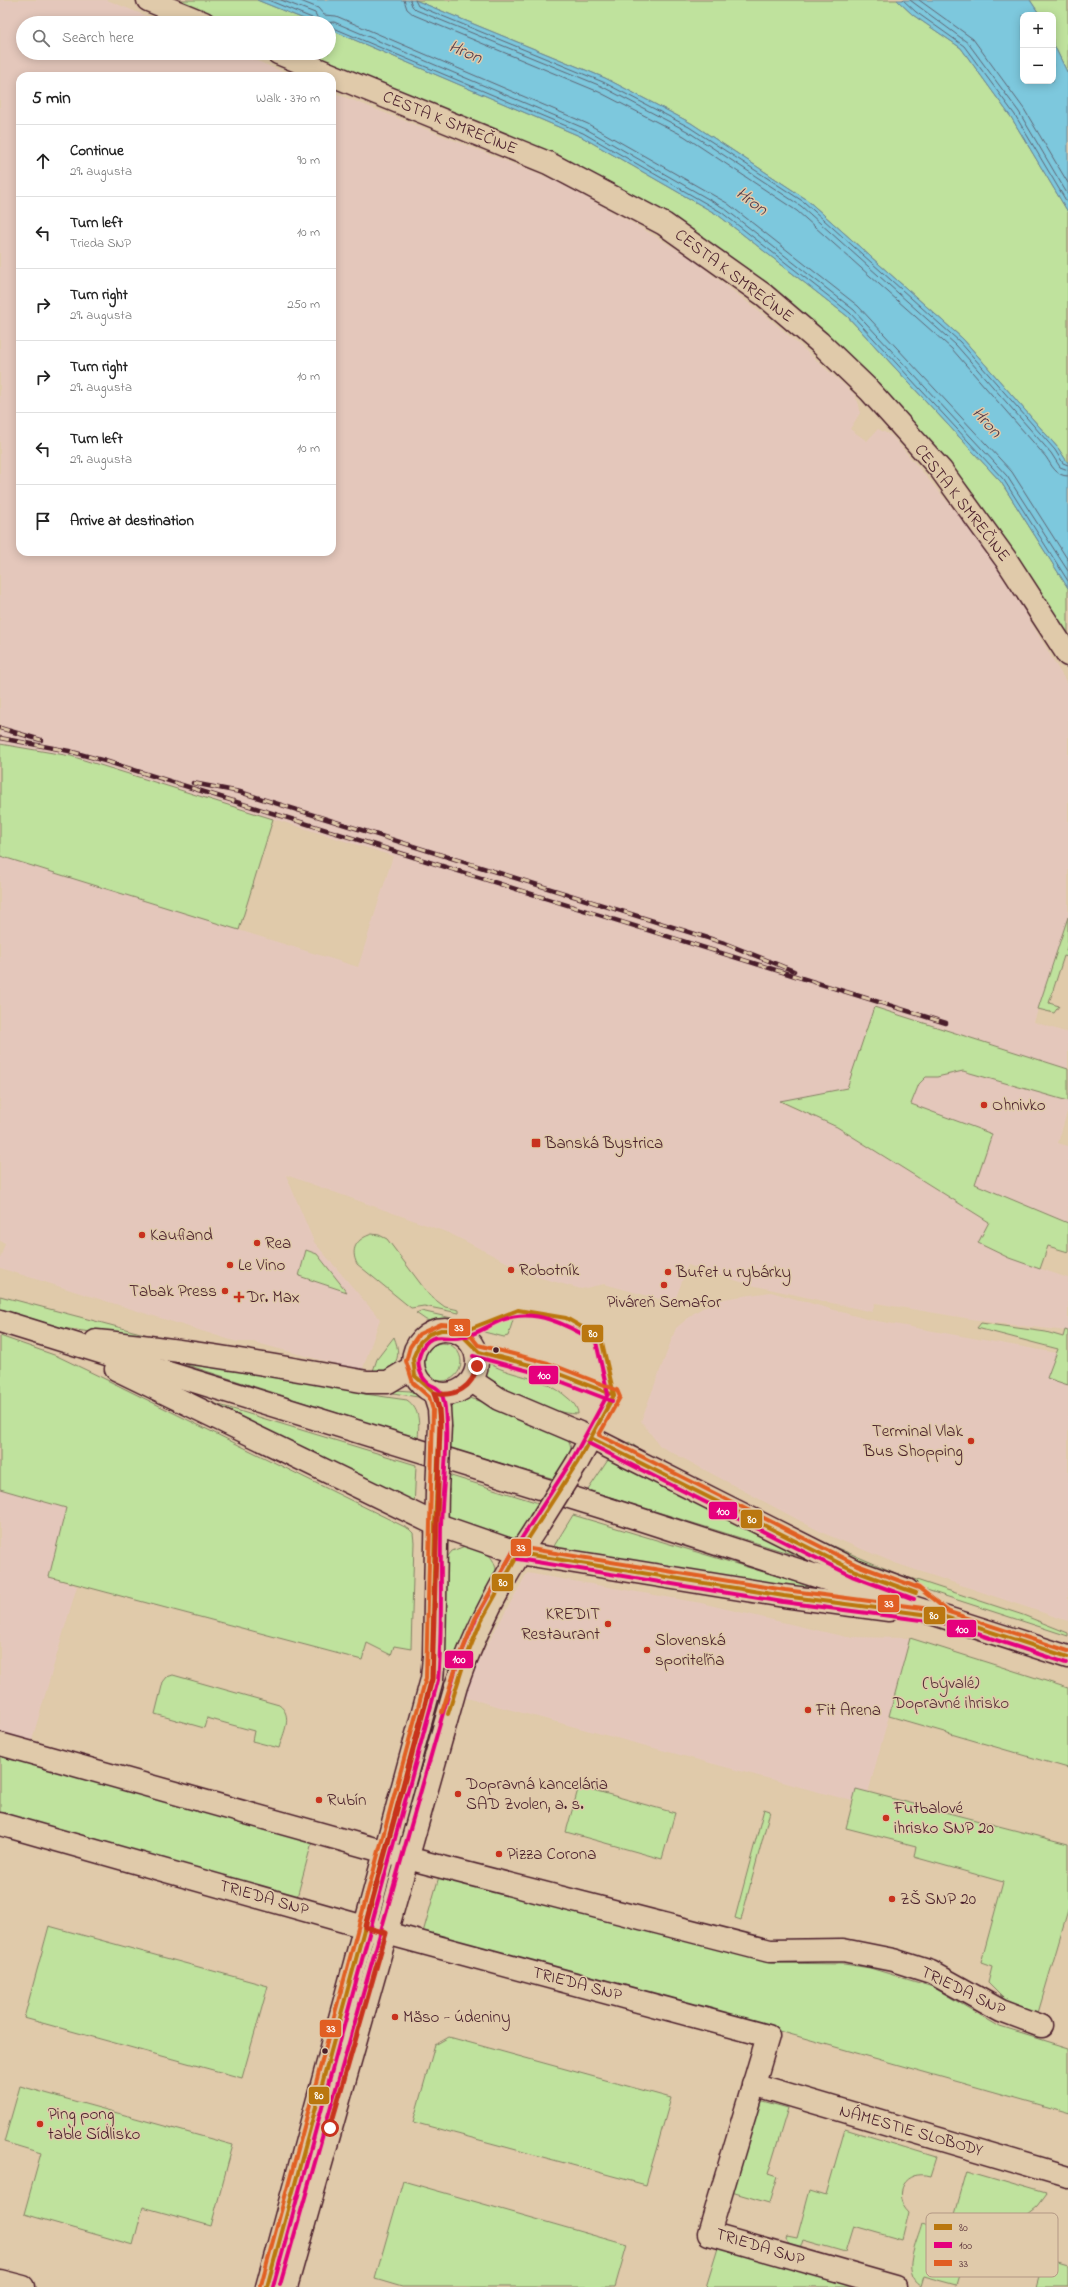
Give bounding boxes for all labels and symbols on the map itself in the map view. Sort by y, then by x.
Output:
water label: Hron [444,34,487,72]
street label: CESTA K SMREČINE [379,85,521,161]
water label: Hron [729,181,773,223]
street label: CESTA K SMREČINE [669,223,799,329]
water label: Hron [965,402,1008,445]
street label: CESTA K SMREČINE [908,439,1016,567]
place label: Ohnivko [992,1093,1046,1118]
marker: Ohnivko [979,1100,989,1110]
place label: Banská Bystrica [544,1131,663,1157]
marker: Banská Bystrica [530,1137,542,1149]
place label: Kaufland [150,1223,213,1248]
marker: Kaufland [137,1230,147,1240]
place label: Rea [265,1231,291,1256]
marker: Rea [252,1238,262,1248]
place label: Le Vino [238,1253,285,1278]
place label: Robotník [519,1258,580,1283]
marker: Le Vino [225,1260,235,1270]
place label: Bufet u rybárky [675,1260,791,1286]
marker: Robotník [506,1265,516,1275]
marker: Bufet u rybárky [663,1267,673,1277]
place label: Tabak Press [129,1279,217,1304]
marker: Piváreň Semafor [659,1280,669,1290]
place label: Dr. Max [246,1285,300,1310]
marker: Tabak Press [220,1286,230,1296]
place label: Piváreň Semafor [607,1290,722,1315]
marker: Dr. Max [234,1292,244,1302]
line badge: 33 [448,1318,471,1337]
text: 33 [453,1320,464,1336]
line badge: 80 [581,1324,604,1343]
text: 80 [588,1326,598,1342]
unlabelled marker [491,1345,501,1355]
route end [468,1357,486,1375]
line badge: 100 [528,1365,559,1385]
text: 100 [537,1368,551,1384]
place label: Terminal Vlak Bus Shopping [863,1419,964,1466]
marker: Terminal Vlak Bus Shopping [966,1436,976,1446]
line badge: 100 [708,1501,738,1520]
text: 100 [716,1504,730,1520]
line badge: 80 [740,1509,763,1529]
text: 80 [747,1512,757,1528]
line badge: 33 [510,1538,532,1557]
text: 33 [515,1540,526,1556]
line badge: 80 [491,1573,514,1592]
text: 80 [498,1575,508,1591]
line badge: 33 [877,1594,900,1613]
text: 33 [883,1596,894,1612]
place label: KREDIT Restaurant [521,1602,600,1647]
line badge: 80 [923,1606,946,1625]
text: 80 [929,1608,939,1624]
marker: KREDIT Restaurant [603,1619,613,1629]
line badge: 100 [946,1619,977,1638]
text: 100 [955,1622,969,1638]
place label: Slovenská sporiteľňa [655,1628,726,1673]
marker: Slovenská sporiteľňa [642,1645,652,1655]
line badge: 100 [444,1650,474,1669]
text: 100 [452,1652,466,1668]
park label: (bývalé) Dopravné ihrisko [892,1671,1009,1716]
place label: Fit Arena [815,1698,881,1723]
marker: Fit Arena [803,1705,813,1715]
place label: Dopravná kancelária SAD Zvolen, a. s. [465,1772,608,1817]
place label: Rubín [327,1788,367,1813]
marker: Dopravná kancelária SAD Zvolen, a. s. [453,1789,463,1799]
marker: Rubín [314,1795,324,1805]
place label: Futbalové ihrisko SNP 20 [893,1796,994,1841]
marker: Futbalové ihrisko SNP 20 [881,1813,891,1823]
place label: Pizza Corona [507,1842,596,1867]
marker: Pizza Corona [494,1849,504,1859]
street label: TRIEDA SNP [216,1873,312,1923]
place label: ZŠ SNP 20 [900,1887,976,1912]
marker: ZŠ SNP 20 [887,1894,897,1904]
street label: TRIEDA SNP [529,1960,625,2008]
street label: TRIEDA SNP [916,1960,1010,2022]
place label: Mäso - údeniny [403,2005,510,2031]
marker: Mäso - údeniny [390,2012,400,2022]
line badge: 33 [319,2019,342,2038]
text: 33 [325,2021,336,2037]
unlabelled marker [320,2046,330,2056]
line badge: 80 [308,2086,330,2105]
text: 80 [314,2088,324,2104]
street label: NÁMESTIE SLOBODY [836,2099,986,2164]
place label: Ping pong table Sídlisko [48,2102,141,2147]
marker: Ping pong table Sídlisko [35,2119,45,2129]
route start [321,2119,339,2137]
legend [926,2213,1058,2277]
text: 80 [959,2220,968,2236]
street label: TRIEDA SNP [712,2222,808,2272]
text: 100 [959,2238,972,2254]
text: 33 [959,2256,969,2272]

